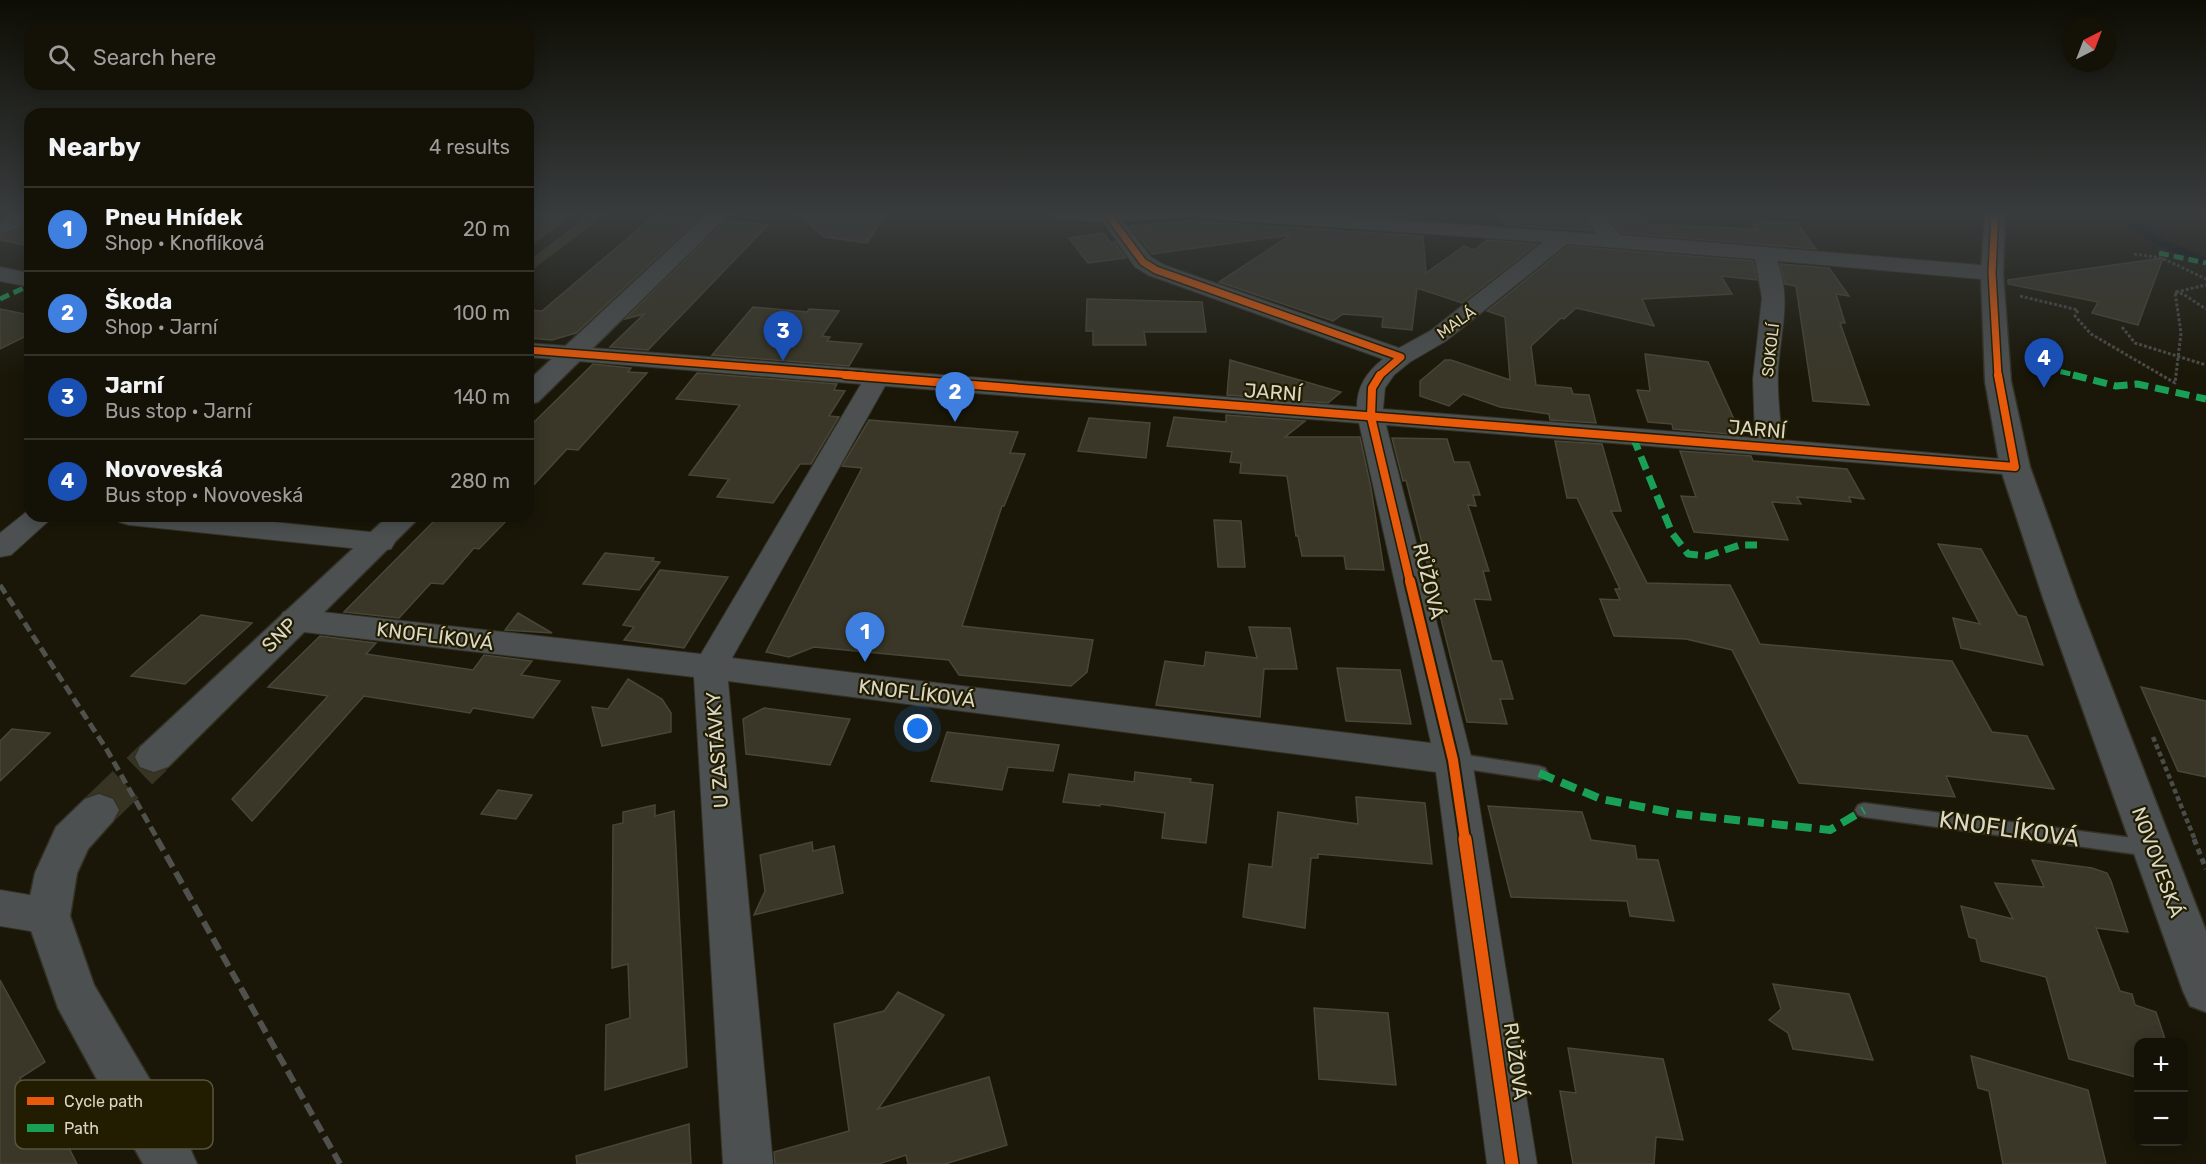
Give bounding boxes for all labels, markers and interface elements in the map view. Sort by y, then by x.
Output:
north arrow [2062,18,2116,72]
search box [24,24,534,90]
icon: search [45,41,78,74]
text: Search here [93,44,216,71]
text: Nearby [48,132,141,163]
text: 4 results [429,135,510,159]
text: Pneu Hnídek [105,204,243,231]
text: 1 [63,217,72,241]
text: 20 m [463,217,510,241]
text: Shop · Knoflíková [105,231,264,255]
text: Škoda [105,288,172,315]
text: 2 [61,301,74,325]
text: 100 m [453,301,510,325]
street label: MALÁ [1433,302,1480,343]
pin: 3 [764,312,802,361]
text: Shop · Jarní [105,315,218,339]
street label: SOKOLÍ [1758,321,1783,378]
pin: 4 [2024,338,2064,388]
text: Jarní [105,372,163,399]
pin: 2 [936,372,974,422]
street label: JARNÍ [1243,378,1304,406]
text: 3 [61,385,74,409]
text: 140 m [454,385,510,409]
text: Bus stop · Jarní [105,399,252,423]
street label: JARNÍ [1727,415,1789,444]
text: Novoveská [105,456,223,483]
text: 4 [61,469,74,493]
text: 280 m [450,469,510,493]
text: Bus stop · Novoveská [105,483,303,507]
street label: RŮŽOVÁ [1408,540,1450,622]
pin: 1 [846,612,884,662]
street label: SNP [257,613,302,657]
street label: KNOFLÍKOVÁ [375,617,495,655]
street label: KNOFLÍKOVÁ [857,674,977,712]
street label: U ZASTÁVKY [701,691,733,809]
your location [903,714,932,743]
street label: NOVOVESKÁ [2127,803,2189,921]
street label: KNOFLÍKOVÁ [1937,805,2081,853]
street label: RŮŽOVÁ [1499,1021,1533,1101]
map controls [2134,1038,2188,1146]
button: + [2134,1038,2188,1092]
legend [15,1080,213,1149]
text: Cycle path [64,1092,143,1111]
button: − [2134,1092,2188,1146]
text: Path [64,1119,99,1138]

